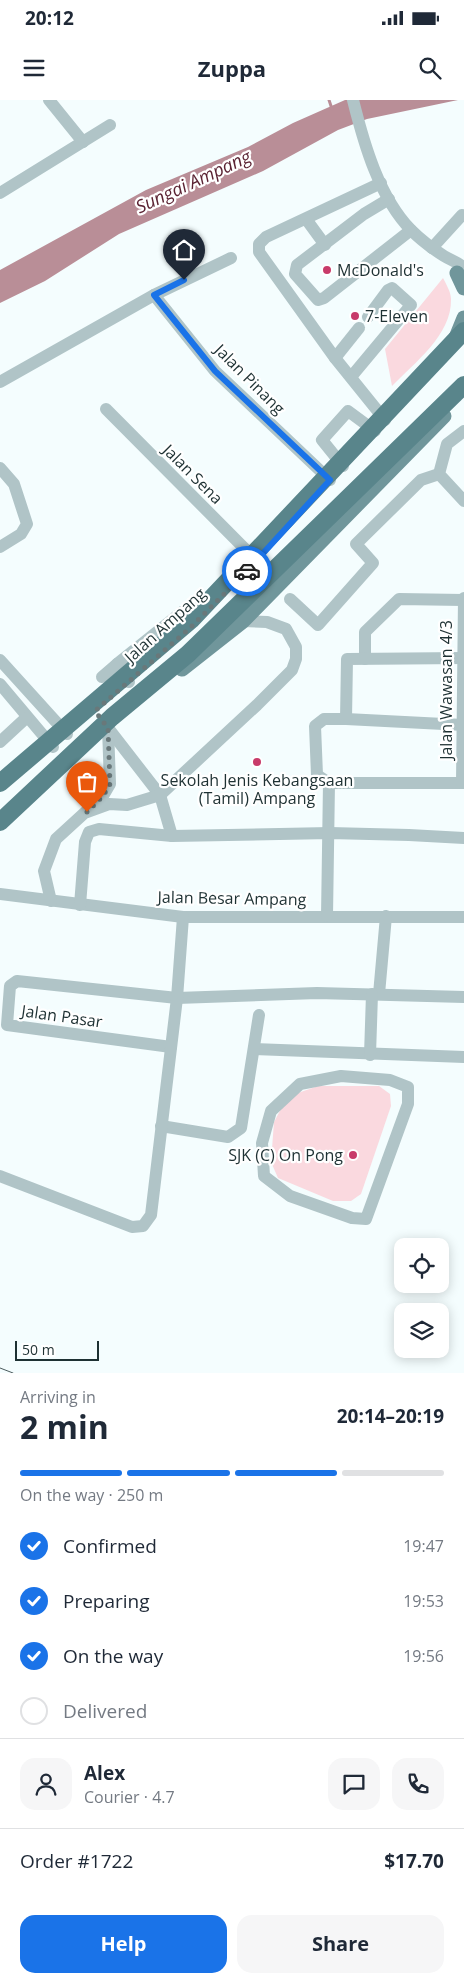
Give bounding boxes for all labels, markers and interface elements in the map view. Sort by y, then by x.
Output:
text: 20:12 [25,5,74,31]
text: Zuppa [198,53,266,83]
icon: menu [20,54,48,82]
icon: search [416,54,444,82]
water label: Sungai Ampang [131,144,255,218]
pin [163,229,205,280]
icon: home [170,236,198,264]
place label: McDonald's [337,259,424,281]
marker: McDonald's [321,264,333,276]
place label: 7-Eleven [365,305,428,327]
marker: 7-Eleven [349,310,361,322]
street label: Jalan Pinang [209,338,290,419]
street label: Jalan Sena [157,438,228,509]
courier [222,546,272,596]
icon: car [233,557,261,585]
street label: Jalan Ampang [118,582,211,669]
street label: Jalan Wawasan 4/3 [435,620,457,762]
marker: Sekolah Jenis Kebangsaan (Tamil) Ampang [251,756,263,768]
pin [66,761,108,812]
icon: bag [73,768,101,796]
place label: Sekolah Jenis Kebangsaan (Tamil) Ampang [161,769,353,809]
street label: Jalan Besar Ampang [155,886,307,910]
street label: Jalan Pasar [18,999,104,1033]
place label: SJK (C) On Pong [228,1144,343,1166]
marker: SJK (C) On Pong [347,1149,359,1161]
map controls [394,1238,449,1358]
button: locate [394,1238,449,1293]
button: layers [394,1303,449,1358]
scale bar [15,1338,99,1361]
text: 50 m [22,1340,55,1359]
text: Arriving in [20,1386,96,1408]
text: 20:14–20:19 [337,1403,444,1429]
text: 2 min [20,1405,109,1448]
text: On the way · 250 m [20,1484,163,1506]
icon: check [20,1532,48,1560]
text: Confirmed [63,1533,157,1559]
text: 19:47 [403,1535,444,1557]
icon: check [20,1587,48,1615]
text: Preparing [63,1588,150,1614]
text: 19:53 [403,1590,444,1612]
icon: check [20,1642,48,1670]
text: On the way [63,1643,163,1669]
text: 19:56 [403,1645,444,1667]
text: Delivered [63,1698,147,1724]
button: person [20,1758,72,1810]
button: chat [328,1758,380,1810]
button: phone [392,1758,444,1810]
text: Alex [84,1760,125,1786]
text: Courier · 4.7 [84,1786,175,1808]
text: Order #1722 [20,1848,133,1874]
text: $17.70 [384,1848,444,1874]
button: Help [20,1915,227,1973]
button: Share [237,1915,444,1973]

